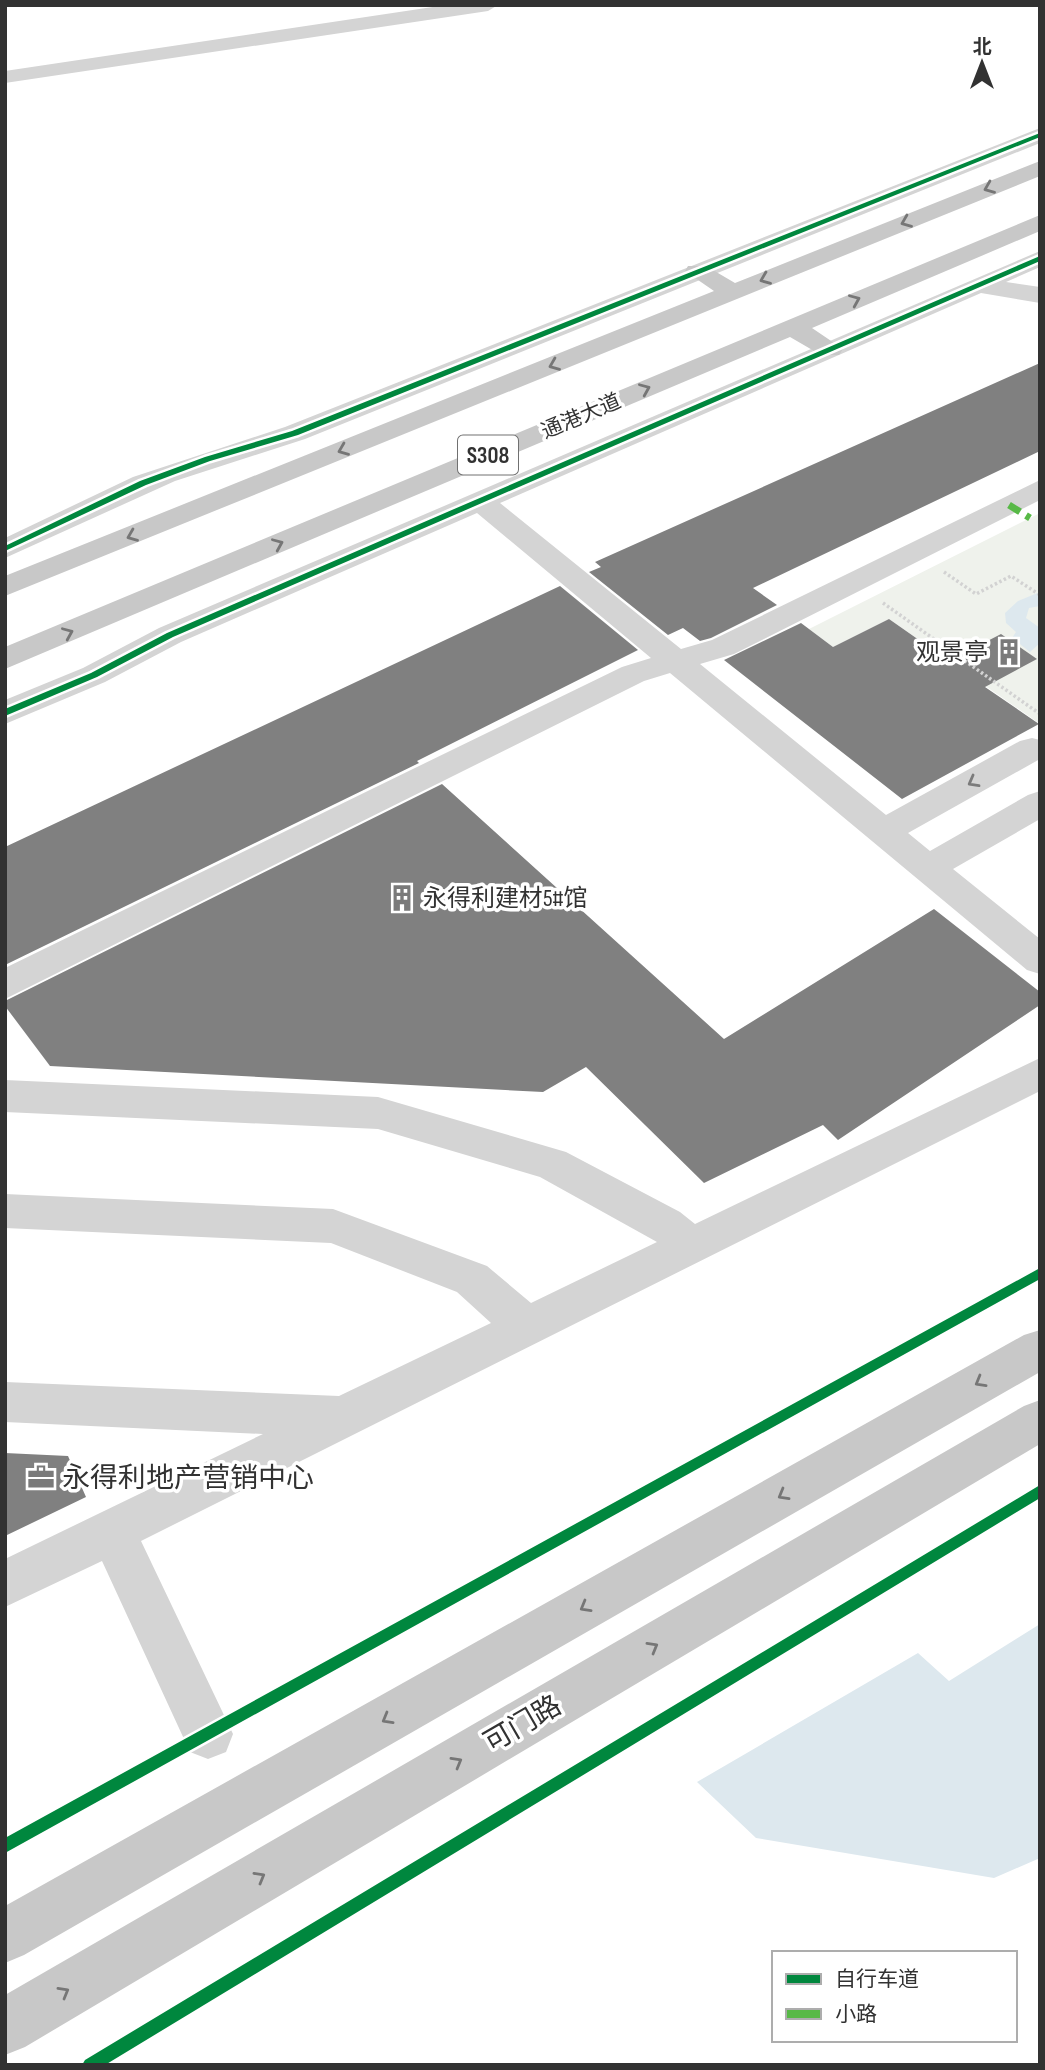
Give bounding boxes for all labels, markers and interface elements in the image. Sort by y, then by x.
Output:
north arrow [947,28,1017,98]
text: 北 [972,36,992,59]
one-way arrow [984,180,996,194]
one-way arrow [901,214,913,228]
one-way arrow [760,271,772,285]
one-way arrow [848,295,860,309]
one-way arrow [549,356,561,370]
one-way arrow [638,383,650,397]
street label: 通港大道 [538,389,625,444]
road number: S308 [458,436,518,475]
one-way arrow [338,442,350,456]
one-way arrow [127,527,139,541]
one-way arrow [271,539,283,553]
one-way arrow [61,627,73,641]
building icon: 观景亭 [994,637,1024,667]
place label: 观景亭 [916,638,988,667]
one-way arrow [967,774,980,787]
building icon: 永得利建材5#馆 [387,883,417,913]
place label: 永得利建材5#馆 [423,884,588,913]
one-way arrow [975,1374,988,1387]
office icon: 永得利地产营销中心 [26,1462,56,1492]
place label: 永得利地产营销中心 [62,1462,314,1495]
one-way arrow [777,1487,790,1500]
one-way arrow [579,1599,592,1612]
one-way arrow [645,1642,658,1655]
street label: 可门路 [478,1689,567,1760]
one-way arrow [381,1711,394,1724]
one-way arrow [449,1757,462,1770]
one-way arrow [253,1872,266,1885]
legend [772,1951,1017,2042]
text: 自行车道 [835,1967,919,1992]
one-way arrow [57,1988,70,2001]
text: 小路 [835,2002,877,2027]

